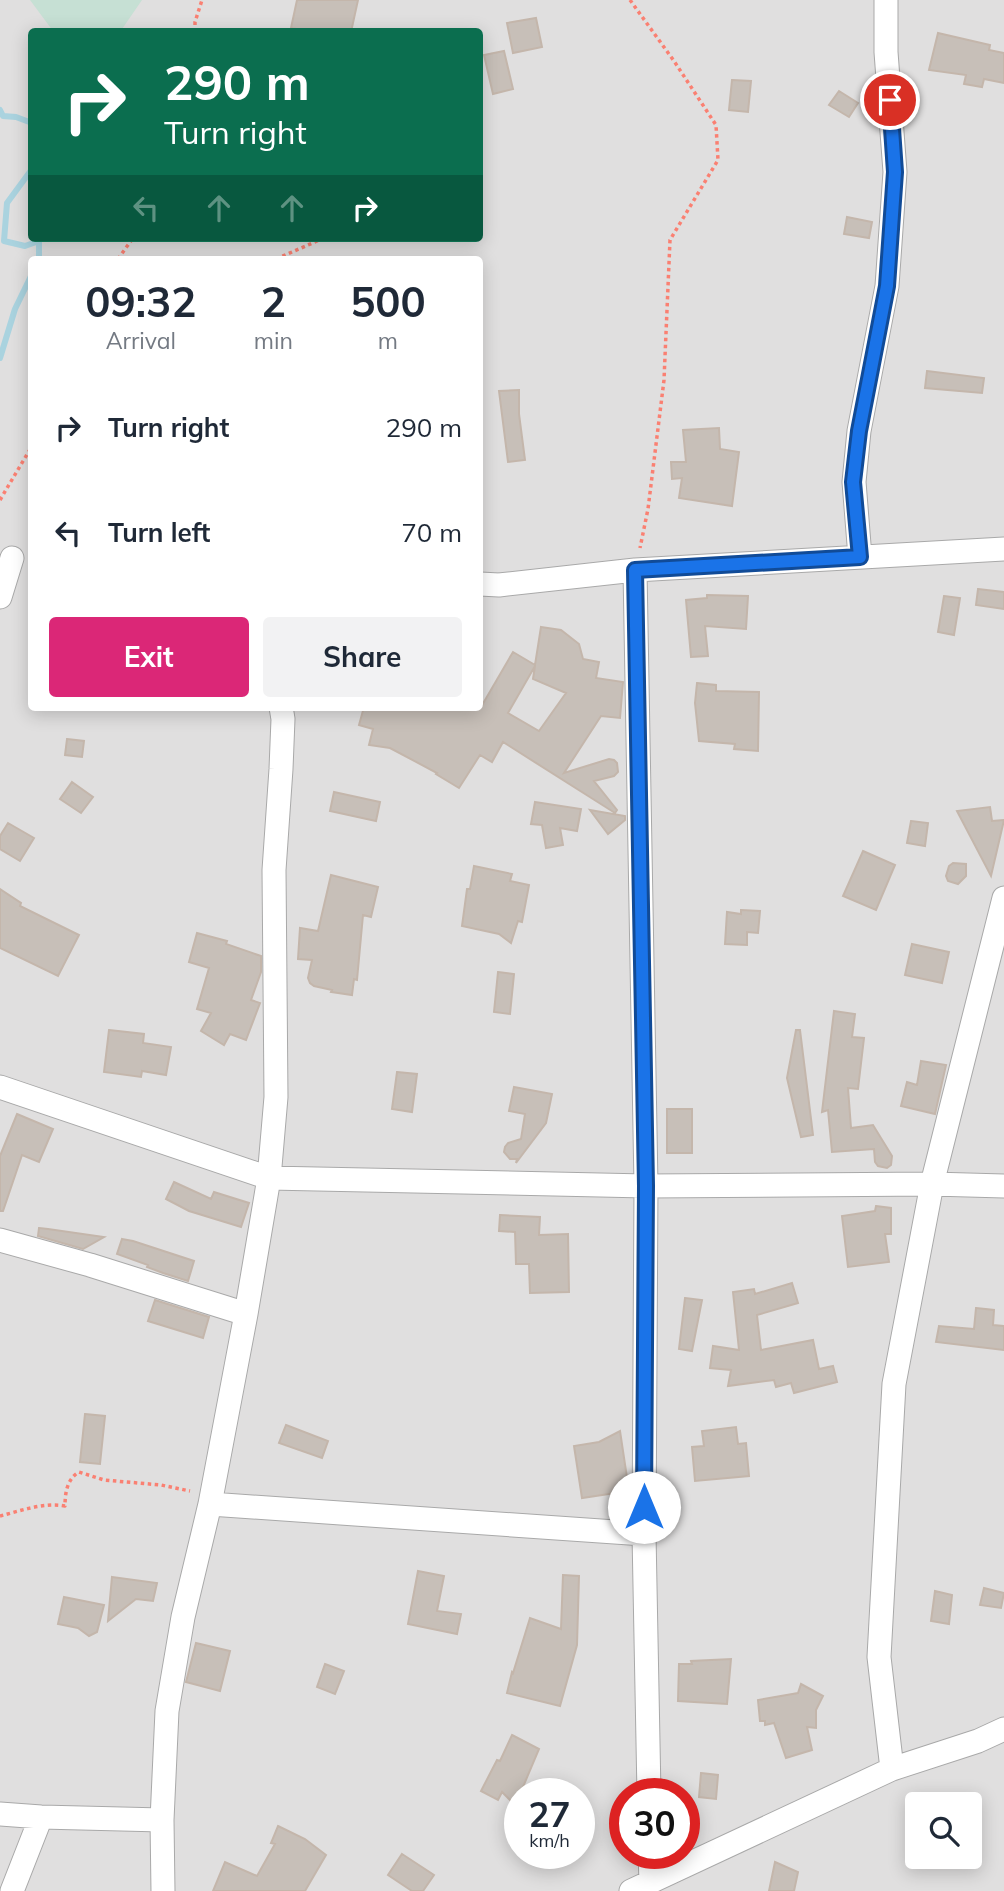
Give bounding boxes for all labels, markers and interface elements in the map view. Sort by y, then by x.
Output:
text: 290 m [164,51,310,112]
icon: right [49,56,140,147]
pin [860,70,920,130]
icon: arrive [871,81,909,119]
text: Turn right [164,112,307,152]
icon: left [127,189,165,227]
icon: ahead [200,189,238,227]
icon: ahead [273,189,311,227]
icon: right [346,189,384,227]
text: 09:32 [85,275,196,328]
text: 2 [261,275,286,328]
text: 500 [350,275,426,328]
text: Arrival [106,326,176,355]
text: min [254,326,293,355]
text: m [378,326,398,355]
icon: right [49,409,87,447]
text: Turn right [108,411,229,444]
text: 290 m [386,411,462,444]
icon: left [49,514,87,552]
text: Turn left [108,516,210,549]
text: 70 m [401,516,462,549]
button: Exit [49,617,249,697]
button: Share [263,617,462,697]
position arrow [607,1470,681,1544]
speed limit sign: 30 [609,1778,700,1869]
text: 27 [528,1792,571,1836]
map controls [905,1792,982,1869]
button: search [905,1792,982,1869]
text: km/h [529,1829,570,1852]

